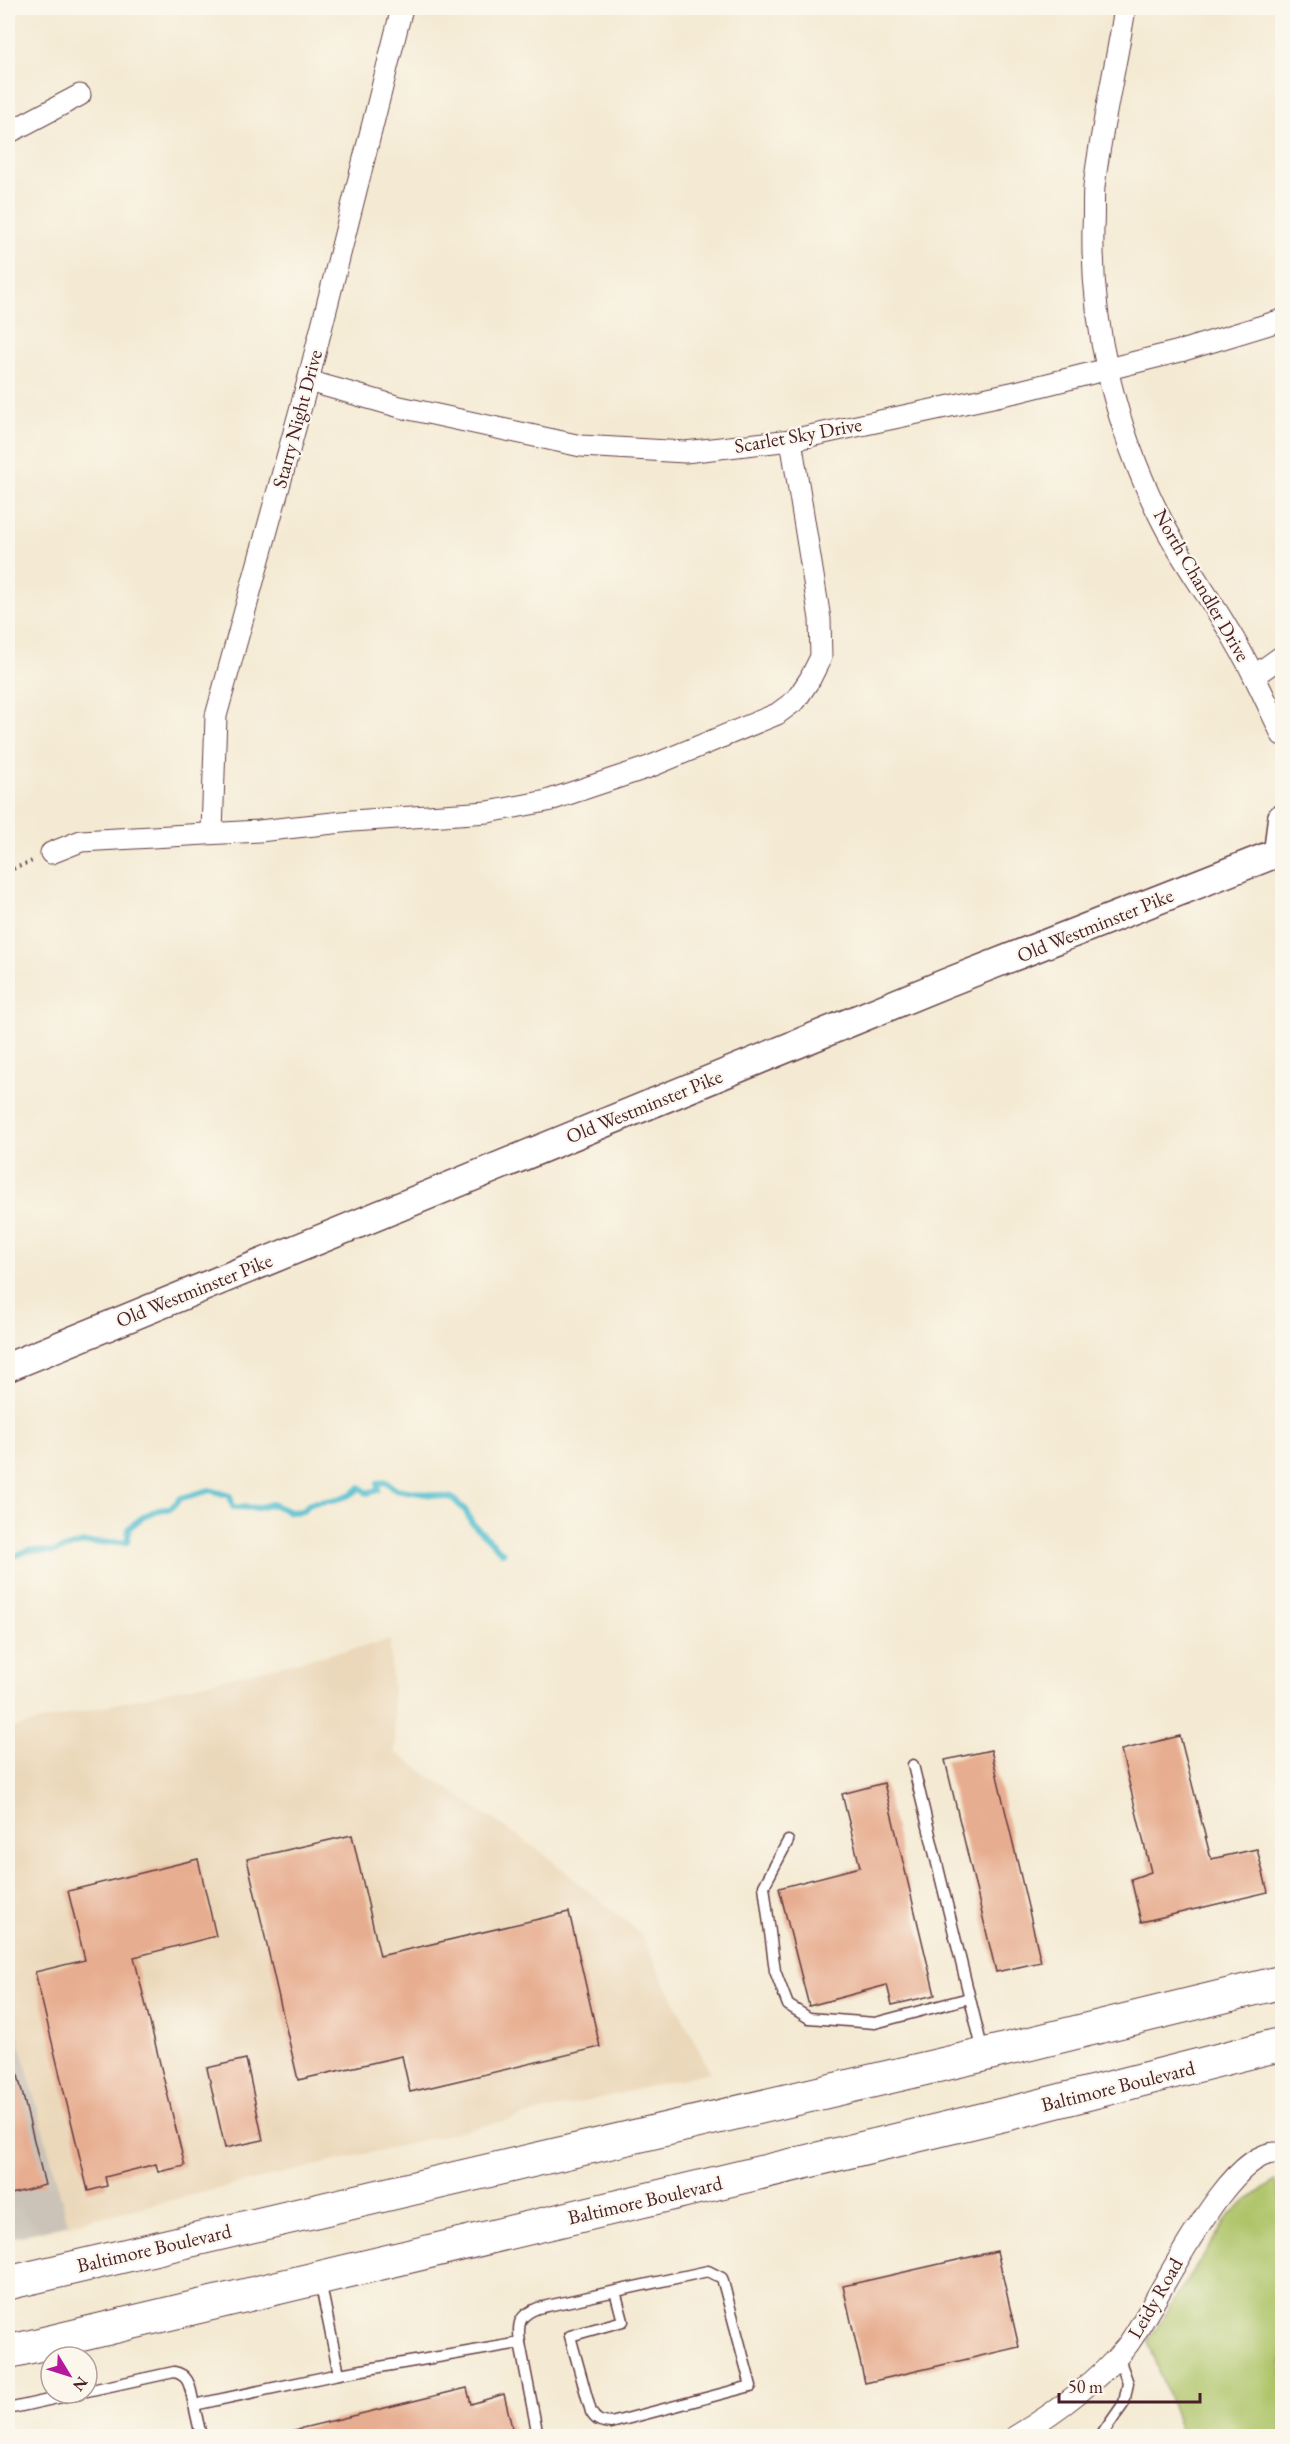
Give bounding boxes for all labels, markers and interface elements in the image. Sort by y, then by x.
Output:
street label: Starry Night Drive [266,347,328,491]
street label: Scarlet Sky Drive [732,411,864,459]
street label: North Chandler Drive [1148,504,1256,666]
street label: Old Westminster Pike [1013,882,1177,968]
street label: Old Westminster Pike [562,1063,726,1149]
street label: Old Westminster Pike [112,1247,276,1333]
street label: Baltimore Boulevard [1038,2054,1198,2118]
street label: Baltimore Boulevard [565,2169,726,2230]
street label: Baltimore Boulevard [74,2217,235,2278]
street label: Leidy Road [1121,2252,1189,2343]
north arrow [39,2345,99,2405]
scale bar [1059,2366,1200,2404]
text: N [68,2372,93,2396]
text: 50 m [1068,2375,1103,2398]

